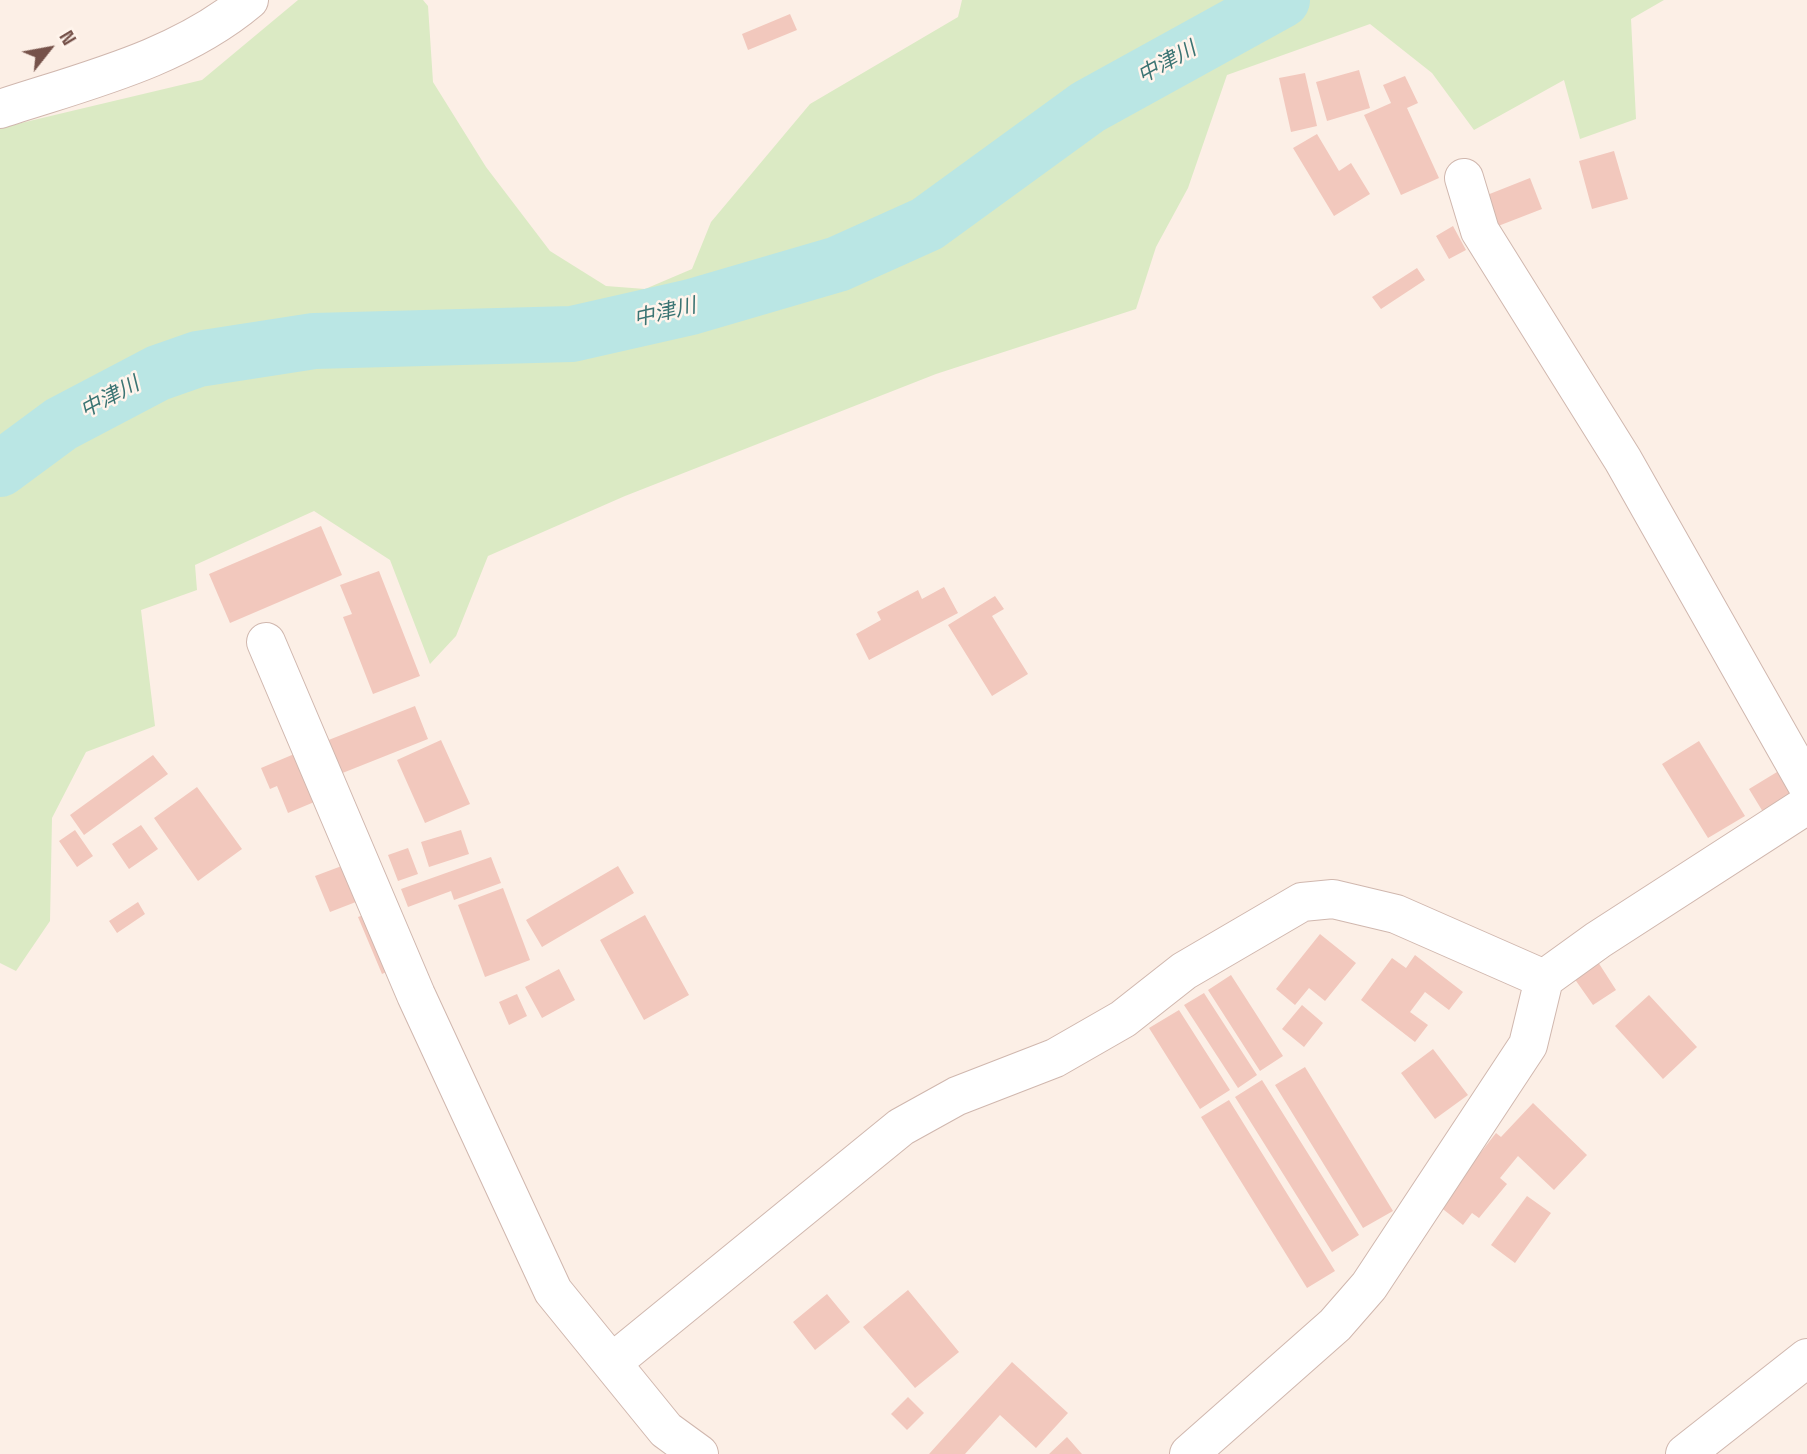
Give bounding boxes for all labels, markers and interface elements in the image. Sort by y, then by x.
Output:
north arrow [14,14,84,84]
text: N [53,26,81,50]
water label: 中津川 [1133,37,1201,89]
water label: 中津川 [631,294,699,332]
water label: 中津川 [76,372,144,424]

